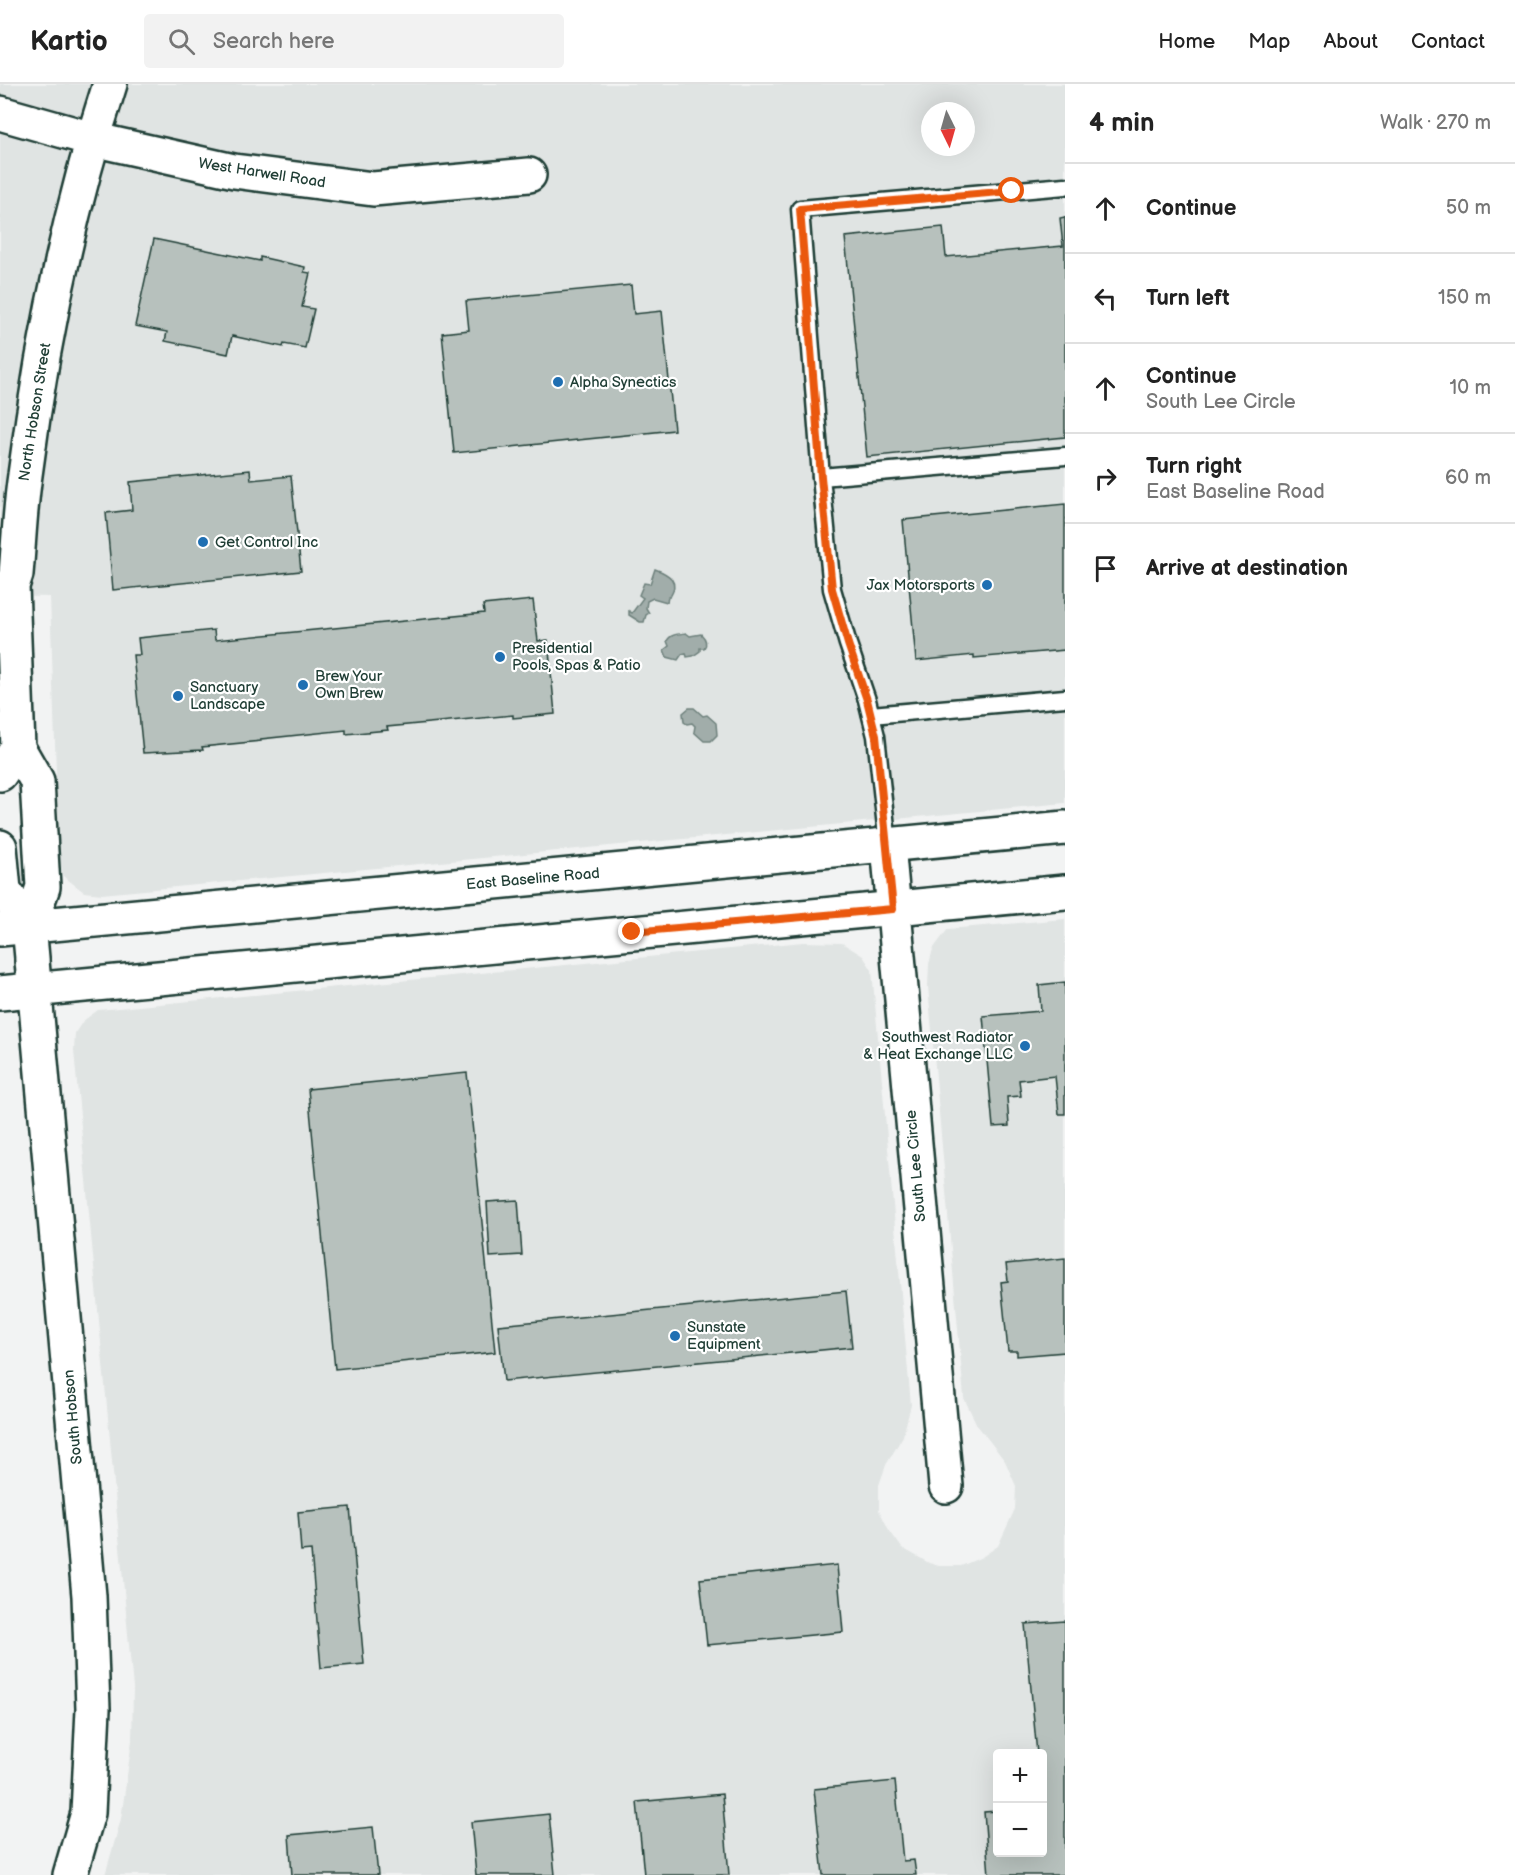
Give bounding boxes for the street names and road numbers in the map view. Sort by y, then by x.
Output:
street label: West Harwell Road [197,154,327,192]
street label: North Hobson Street [15,341,55,482]
street label: East Baseline Road [465,864,601,894]
street label: South Lee Circle [902,1109,930,1223]
street label: South Hobson [59,1369,87,1465]

